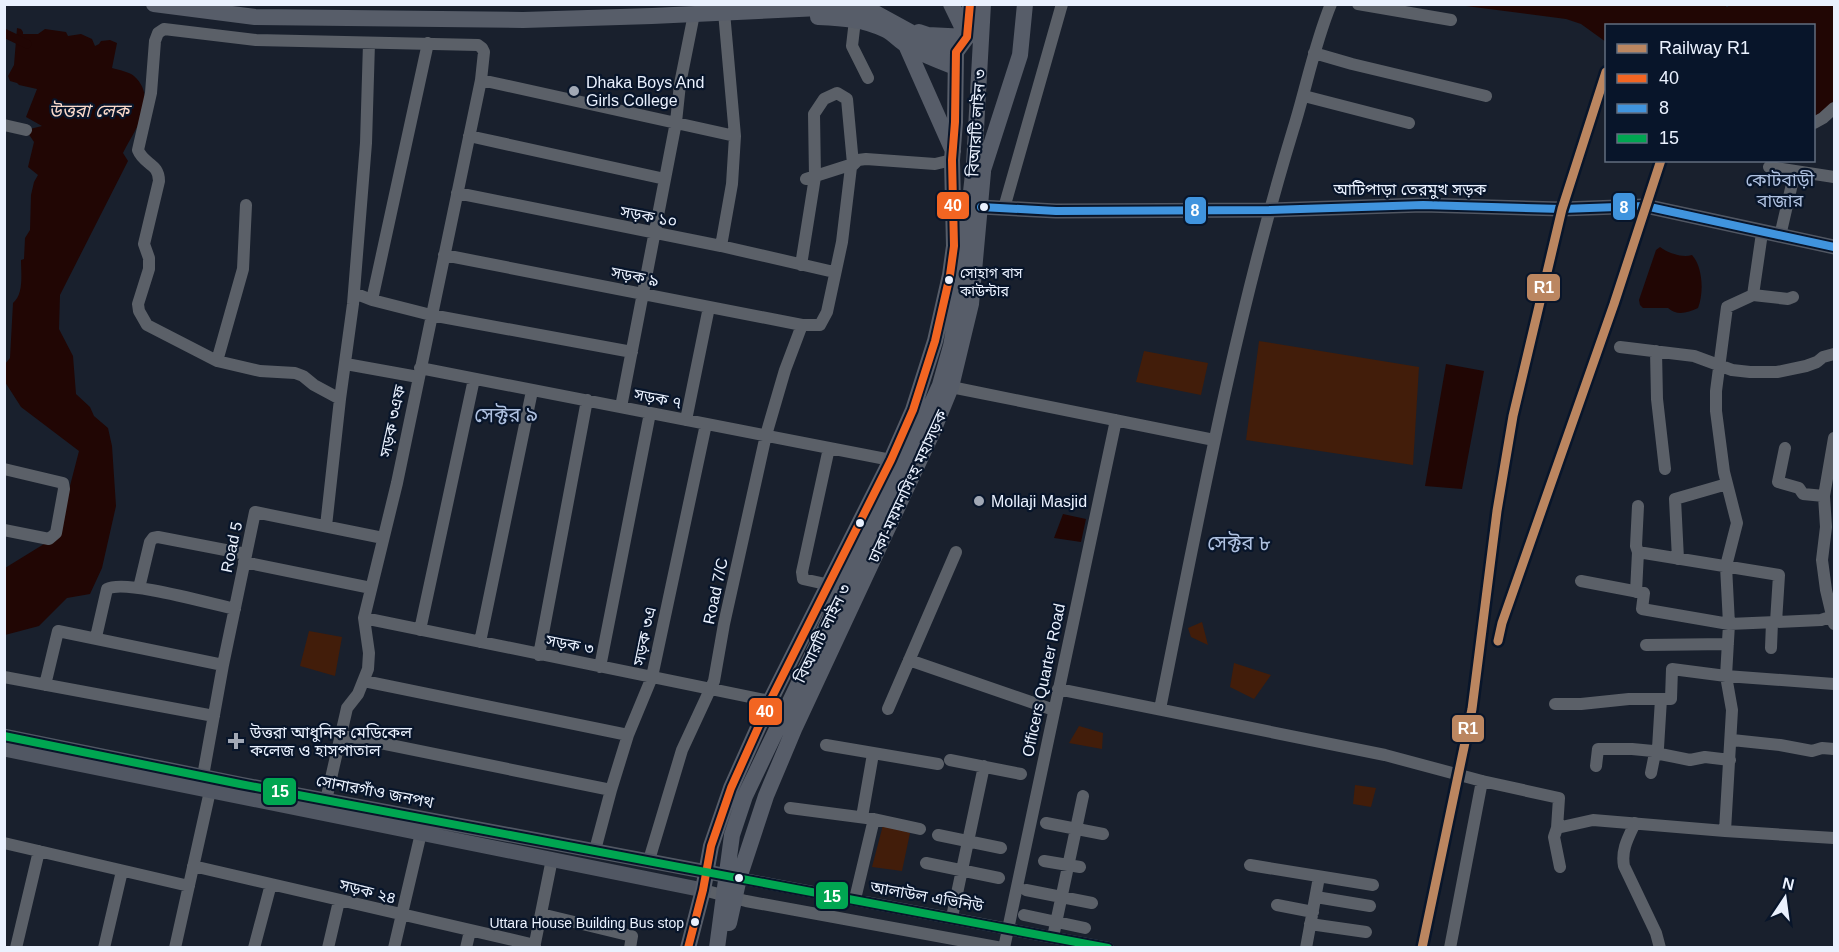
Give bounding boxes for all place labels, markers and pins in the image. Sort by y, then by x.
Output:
place label: Dhaka Boys And Girls College [586,74,704,109]
marker: Dhaka Boys And Girls College [567,84,581,98]
unlabelled marker [978,201,990,213]
place label: সোহাগ বাস কাউন্টার [959,265,1023,299]
marker: সোহাগ বাস কাউন্টার [943,274,955,286]
place label: Mollaji Masjid [991,493,1087,510]
marker: Mollaji Masjid [972,494,986,508]
unlabelled marker [854,517,866,529]
place label: উত্তরা আধুনিক মেডিকেল কলেজ ও হাসপাতাল [249,723,412,759]
marker: উত্তরা আধুনিক মেডিকেল কলেজ ও হাসপাতাল [227,732,245,750]
unlabelled marker [733,872,745,884]
place label: Uttara House Building Bus stop [489,915,684,931]
marker: Uttara House Building Bus stop [689,916,701,928]

